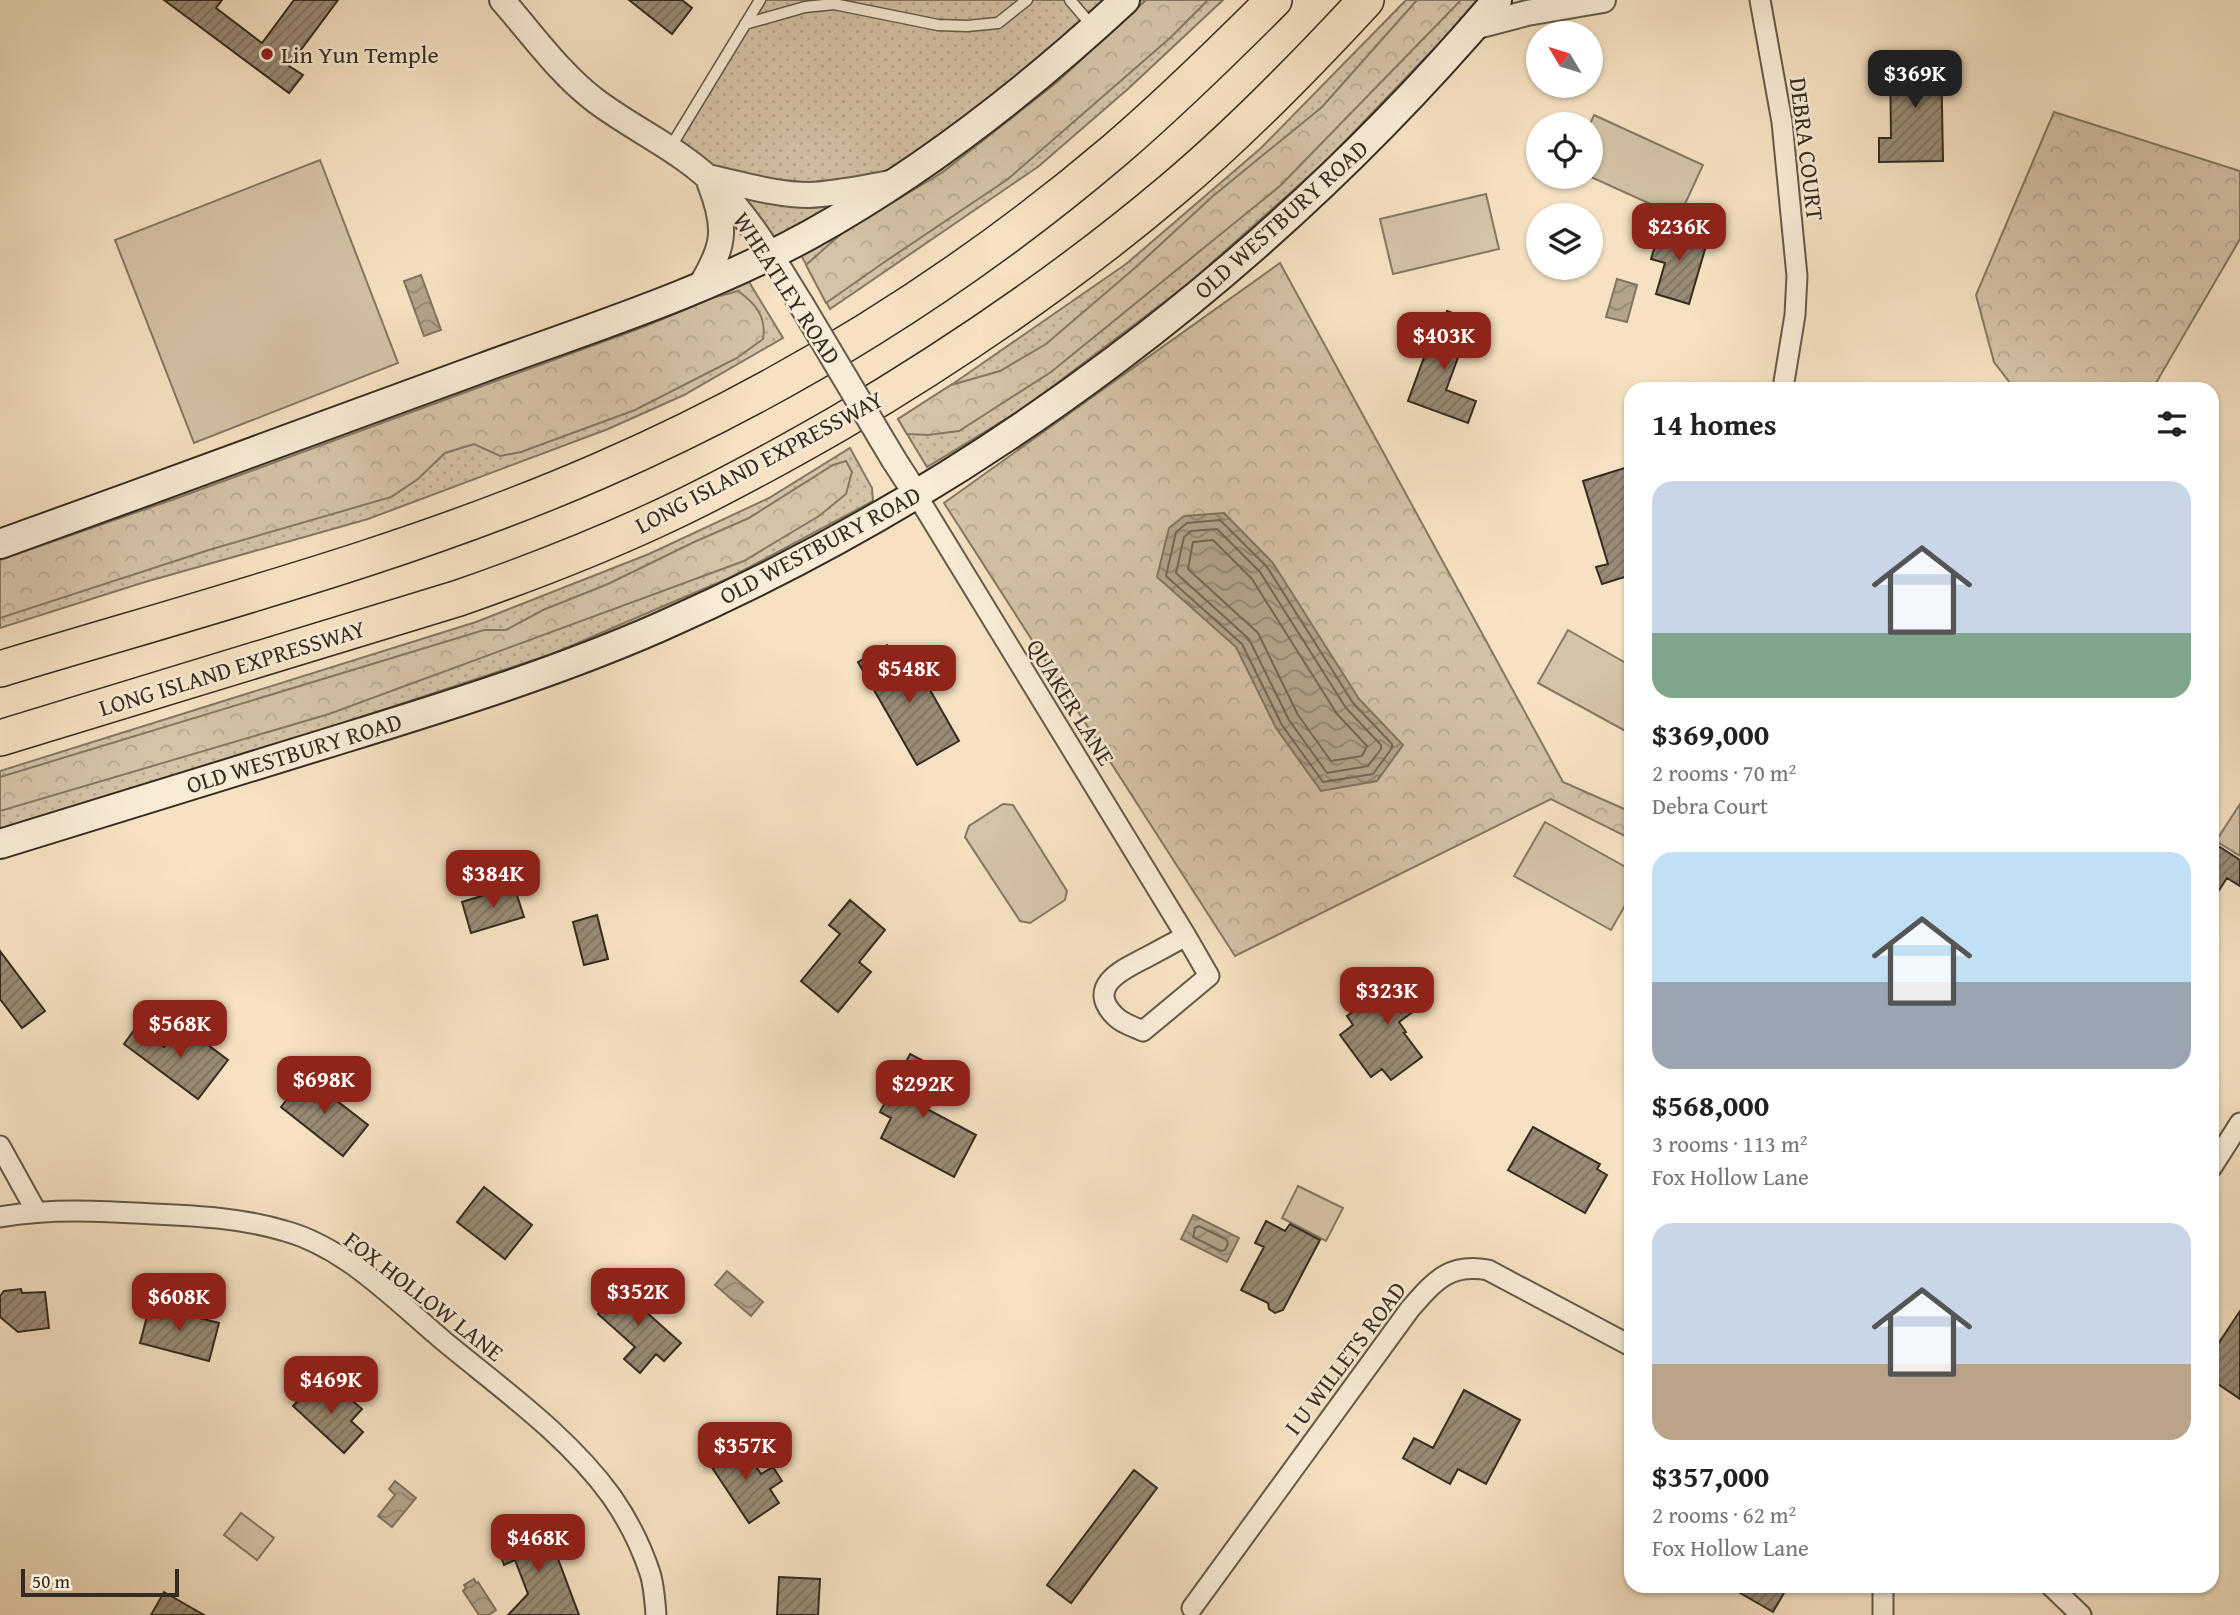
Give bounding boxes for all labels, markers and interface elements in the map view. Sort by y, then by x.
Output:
north arrow [1526,21,1603,98]
map controls [1526,21,1603,280]
place label: Lin Yun Temple [281,37,439,72]
marker: Lin Yun Temple [259,46,275,62]
pin: $369K [1866,50,1964,110]
text: $369K [1884,56,1946,89]
street label: DEBRA COURT [1781,75,1833,223]
button: locate [1526,112,1603,189]
street label: OLD WESTBURY ROAD [1186,131,1376,307]
button: layers [1526,203,1603,280]
pin: $236K [1630,204,1728,263]
street label: WHEATLEY ROAD [724,205,850,371]
text: $236K [1648,209,1710,242]
pin: $403K [1395,312,1493,372]
text: $403K [1413,318,1475,351]
street label: LONG ISLAND EXPRESSWAY [628,382,890,542]
text: 14 homes [1652,402,1777,446]
icon: filters [2153,405,2191,443]
street label: OLD WESTBURY ROAD [713,477,927,613]
icon: home [1859,527,1985,653]
street label: LONG ISLAND EXPRESSWAY [94,611,370,725]
street label: QUAKER LANE [1018,632,1124,772]
pin: $548K [860,646,958,705]
text: $548K [878,651,940,684]
street label: OLD WESTBURY ROAD [182,704,406,802]
text: $369,000 [1652,712,1769,756]
text: 2 rooms · 70 m² [1652,756,1796,789]
text: Debra Court [1652,789,1768,822]
pin: $384K [444,850,542,910]
text: $384K [462,856,524,889]
icon: home [1859,898,1985,1024]
pin: $323K [1338,968,1436,1027]
text: $323K [1356,973,1418,1006]
pin: $568K [131,1000,229,1060]
text: $568K [149,1006,211,1039]
pin: $698K [275,1056,373,1116]
pin: $292K [874,1060,972,1120]
text: $698K [293,1062,355,1095]
text: $292K [892,1066,954,1099]
text: $568,000 [1652,1083,1769,1127]
text: 3 rooms · 113 m² [1652,1127,1807,1160]
text: Fox Hollow Lane [1652,1160,1809,1193]
street label: FOX HOLLOW LANE [337,1222,511,1370]
pin: $352K [589,1268,687,1328]
icon: home [1859,1269,1985,1395]
pin: $608K [130,1274,228,1333]
text: $352K [607,1274,669,1307]
street label: I U WILLETS ROAD [1276,1274,1414,1442]
text: $608K [148,1279,210,1312]
pin: $469K [282,1356,380,1416]
text: $469K [300,1362,362,1395]
pin: $357K [696,1422,794,1482]
text: $357K [714,1428,776,1461]
text: $357,000 [1652,1454,1769,1498]
text: 2 rooms · 62 m² [1652,1498,1796,1531]
pin: $468K [489,1514,587,1574]
text: $468K [507,1520,569,1553]
text: Fox Hollow Lane [1652,1531,1809,1564]
scale bar [21,1566,178,1598]
text: 50 m [32,1567,70,1595]

